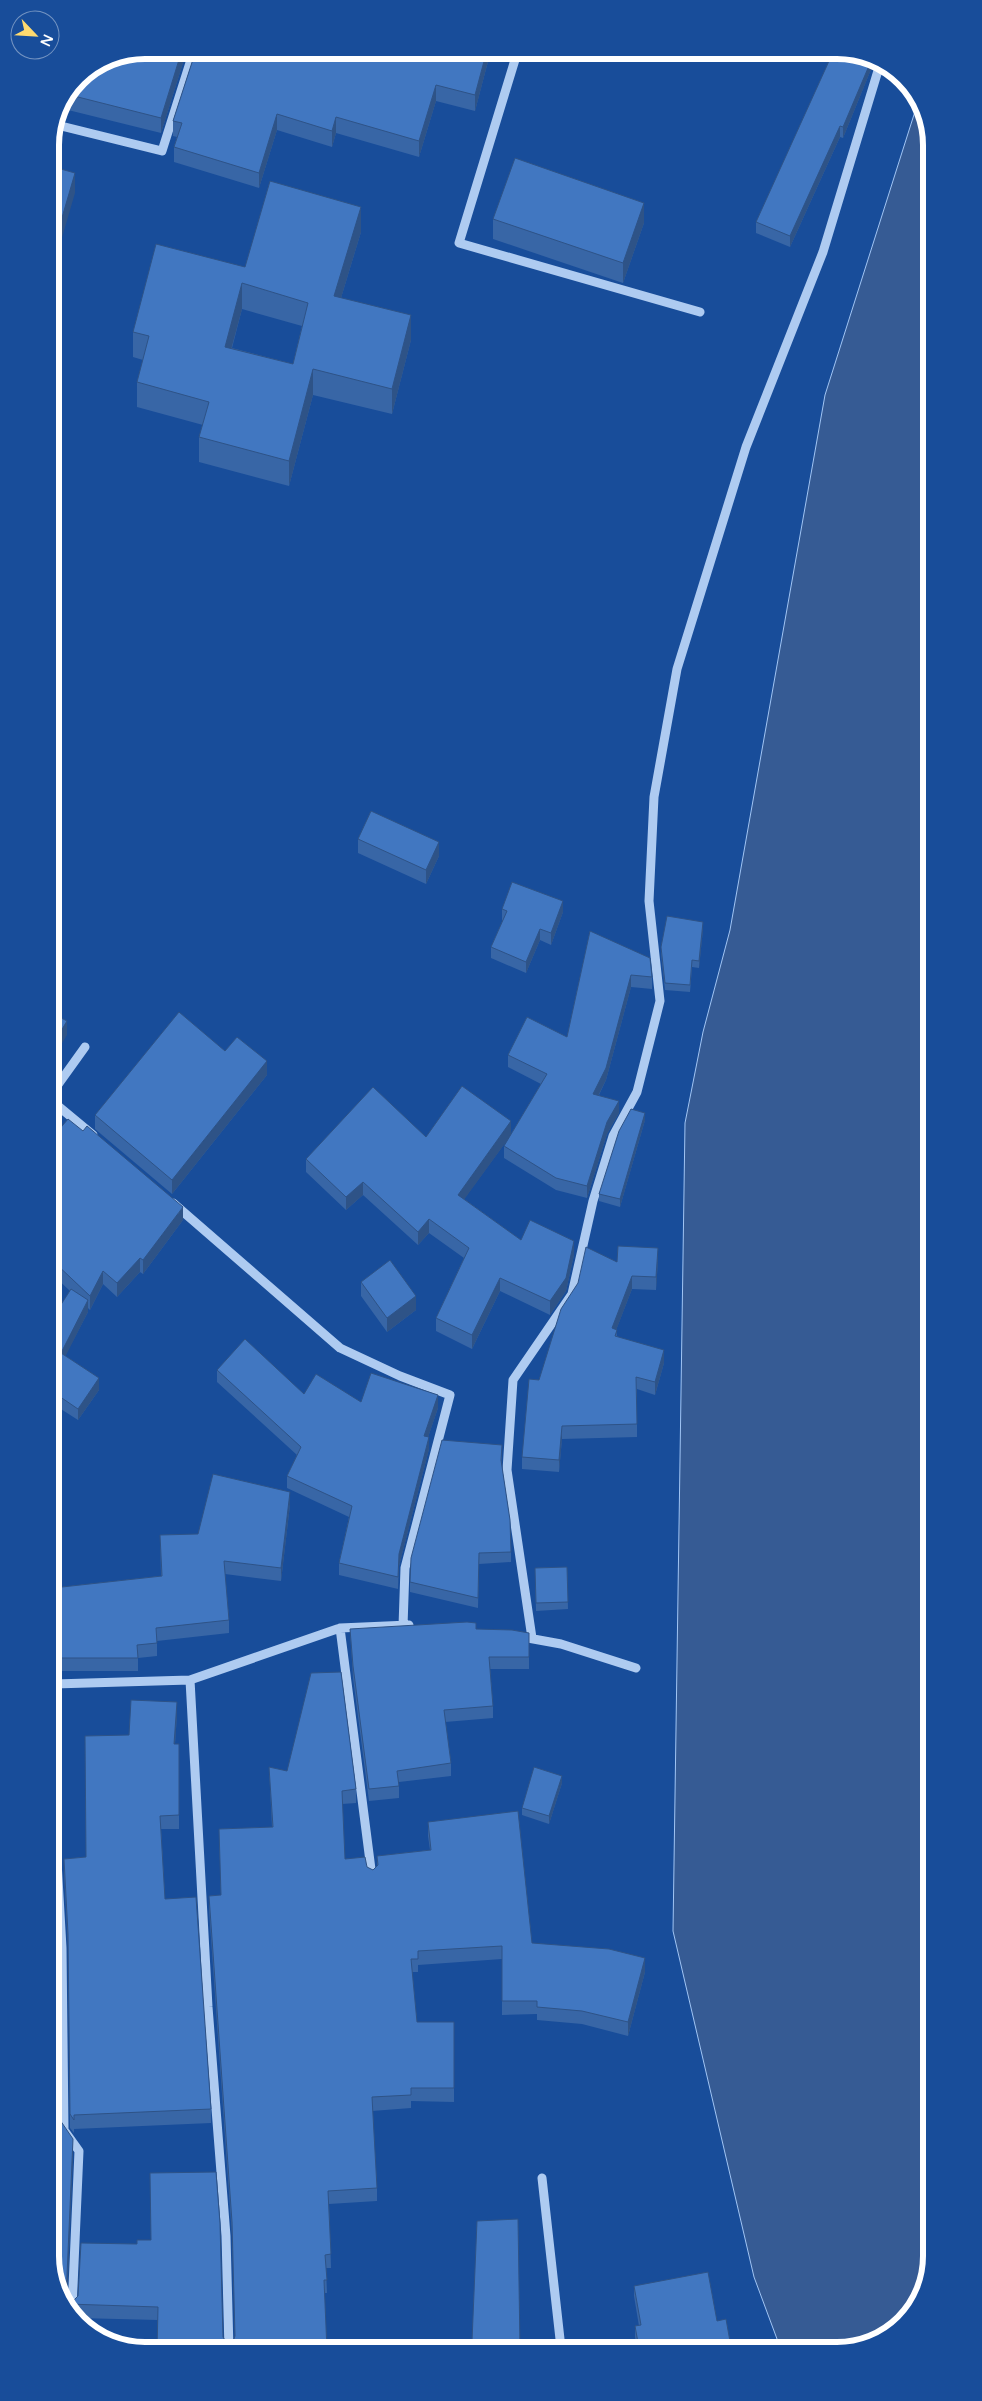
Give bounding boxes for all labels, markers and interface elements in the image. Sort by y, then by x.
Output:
north arrow [10,10,60,60]
text: N [36,32,56,49]

